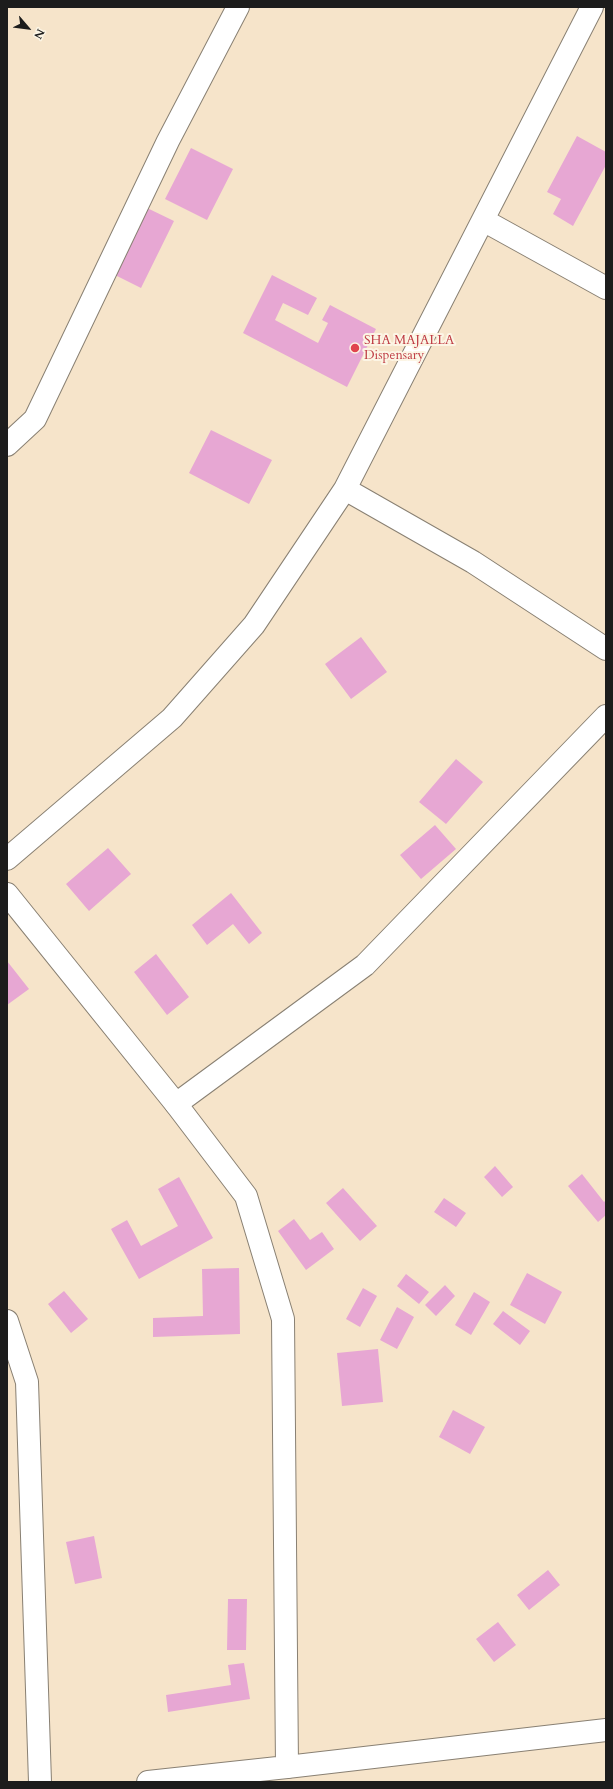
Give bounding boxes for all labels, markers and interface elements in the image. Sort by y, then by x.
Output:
north arrow [8,8,48,48]
text: N [30,26,48,42]
place label: SHA MAJALLA Dispensary [364,333,454,364]
marker: SHA MAJALLA Dispensary [349,342,361,354]

